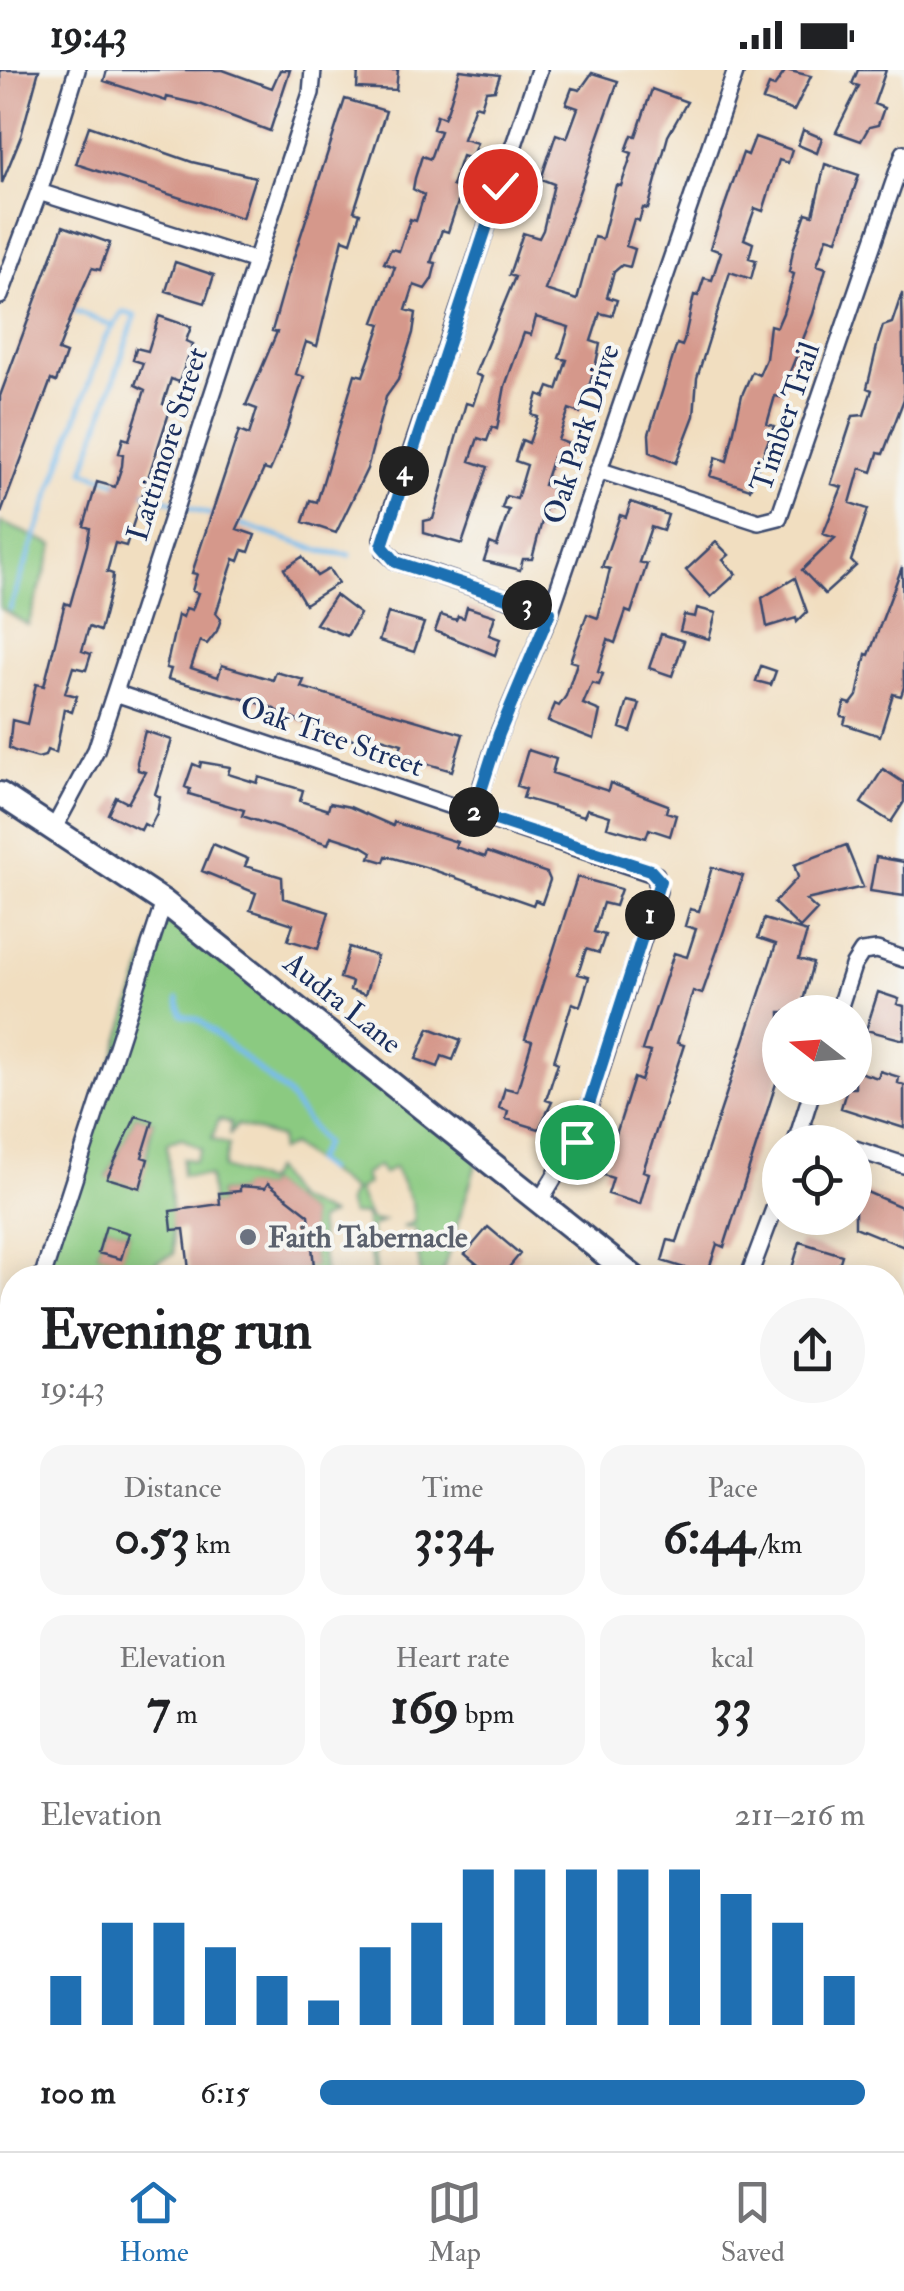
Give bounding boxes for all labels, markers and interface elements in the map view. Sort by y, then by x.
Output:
text: 19:43 [50,11,127,59]
pin [458,144,543,229]
icon: check [473,159,528,214]
street label: Timber Trail [743,337,828,497]
street label: Oak Park Drive [535,339,628,529]
street label: Lattimore Street [119,342,216,546]
pin: 4 [379,446,429,496]
text: 4 [396,453,412,488]
pin: 3 [502,580,552,630]
text: 3 [522,587,532,622]
street label: Oak Tree Street [235,688,429,785]
pin: 2 [449,787,499,837]
text: 2 [467,794,481,829]
pin: 1 [625,890,675,940]
text: 1 [645,897,655,932]
street label: Audra Lane [275,944,409,1062]
north arrow [762,995,872,1105]
map controls [762,995,872,1235]
pin [535,1100,620,1185]
icon: arrive [550,1115,605,1170]
button: locate [762,1125,872,1235]
place label: Faith Tabernacle [268,1219,468,1256]
marker: Faith Tabernacle [237,1226,259,1248]
text: Evening run [40,1296,312,1365]
button: share [760,1298,865,1403]
text: 19:43 [40,1368,105,1408]
text: Distance [124,1471,221,1506]
text: Time [422,1471,483,1506]
text: Pace [707,1471,758,1506]
text: 0.53 [114,1506,190,1569]
text: 3:34 [414,1506,491,1569]
text: 6:44 [663,1506,754,1569]
text: km [190,1527,231,1562]
text: /km [754,1527,802,1562]
text: Elevation [119,1641,226,1676]
text: Heart rate [396,1641,509,1676]
text: kcal [711,1641,754,1676]
text: 7 [147,1676,170,1739]
text: 169 [391,1676,459,1739]
text: 33 [713,1676,752,1739]
text: m [170,1697,198,1732]
text: bpm [459,1697,514,1732]
text: Elevation [40,1795,162,1835]
text: 211–216 m [735,1795,865,1835]
text: 100 m [40,2073,116,2113]
text: 6:15 [200,2073,249,2113]
tab: Home [119,2175,189,2270]
tab: Map [427,2175,482,2270]
tab: Saved [721,2175,785,2270]

